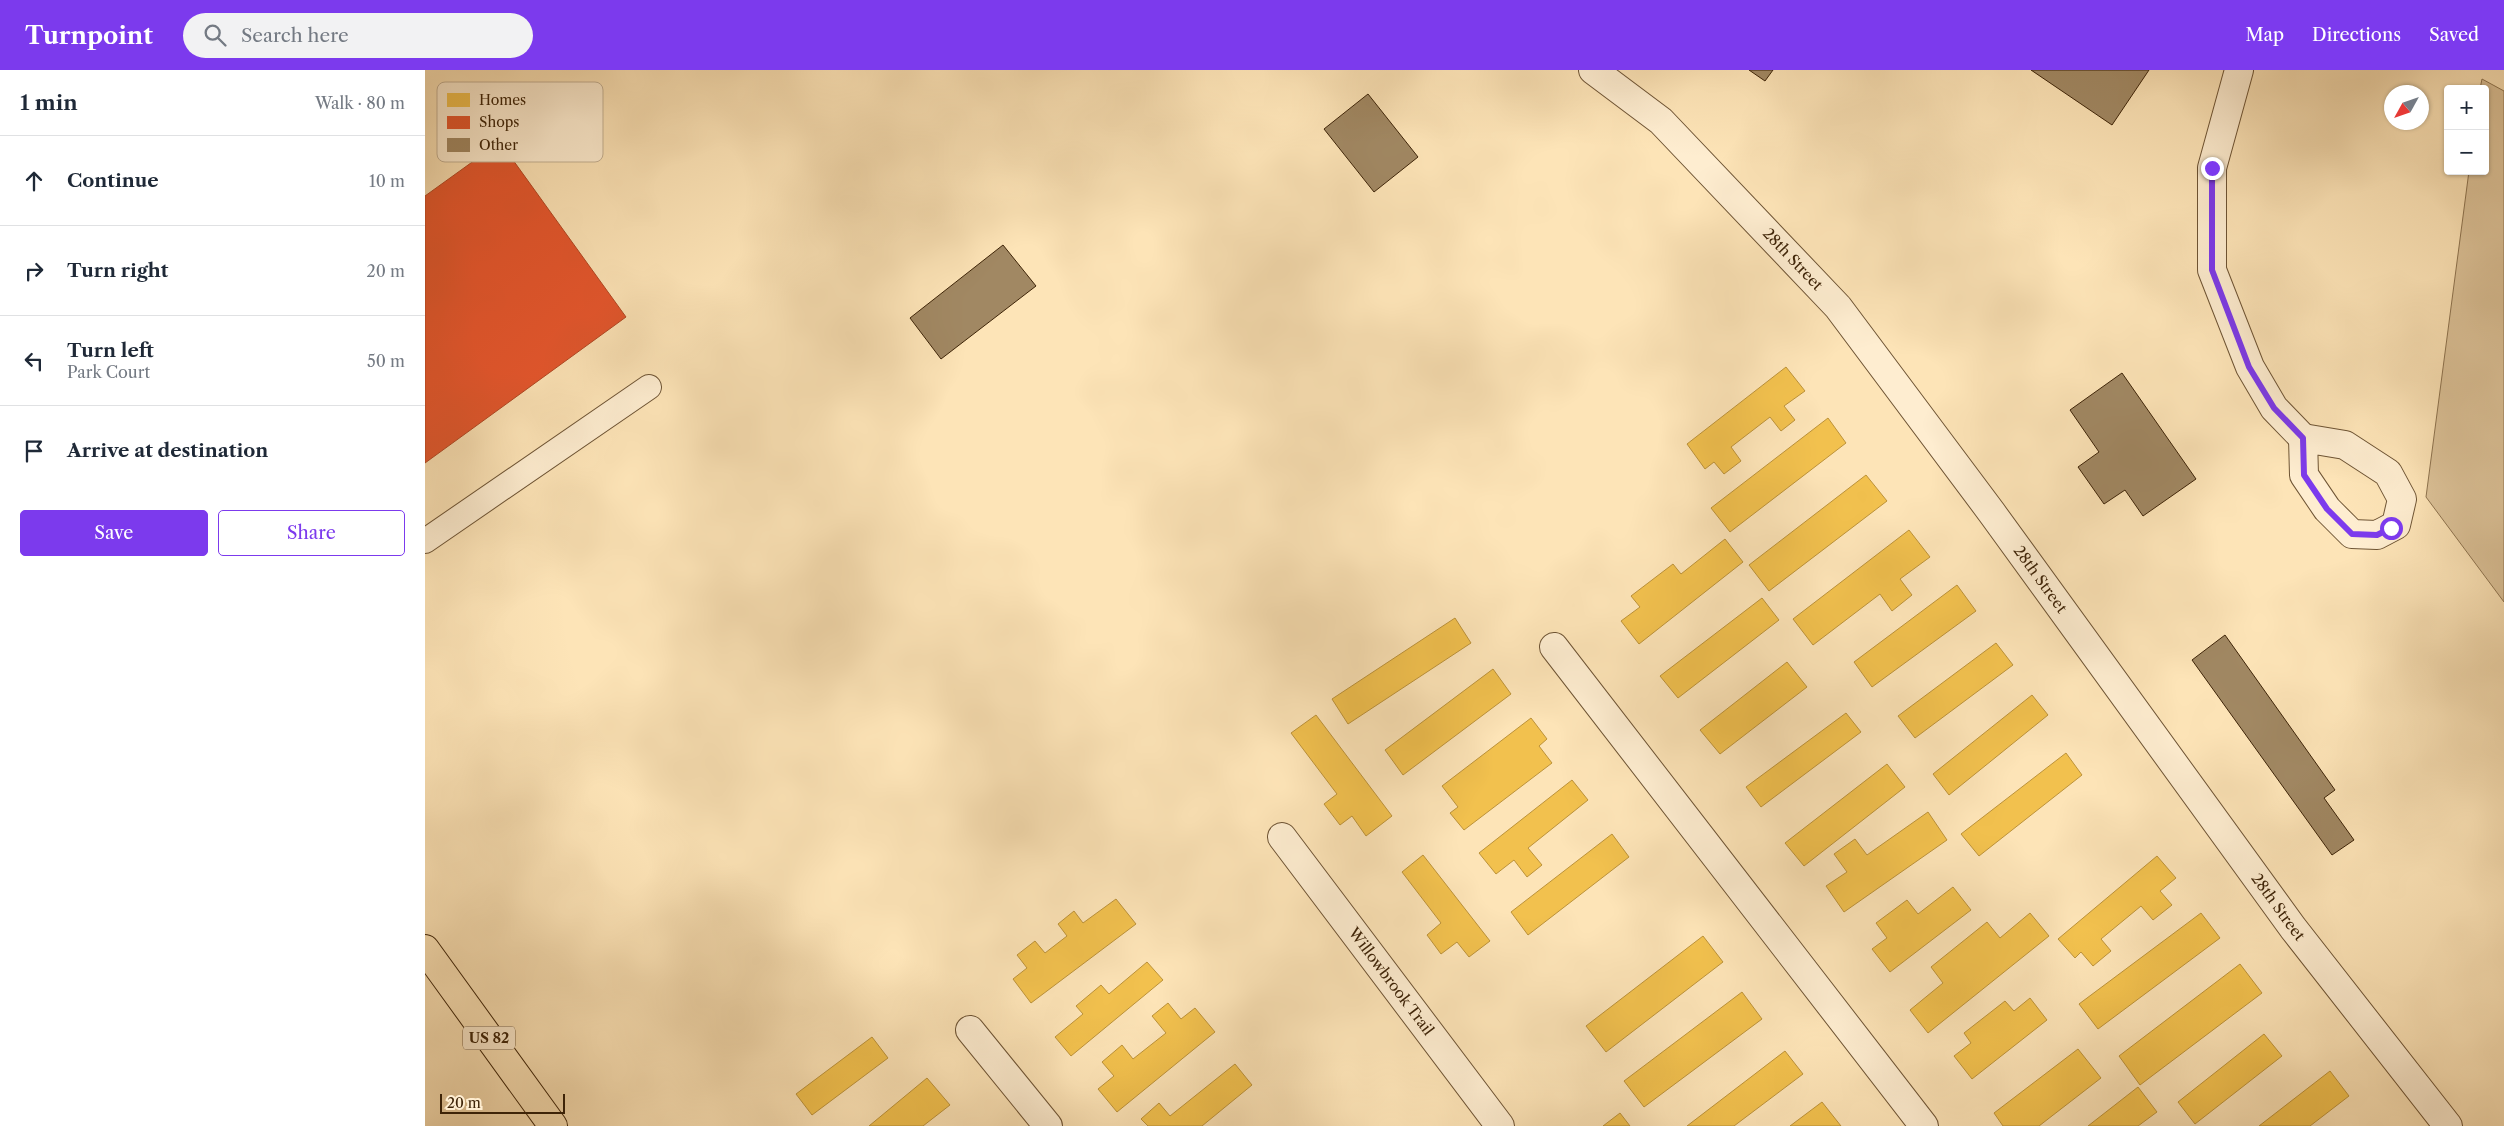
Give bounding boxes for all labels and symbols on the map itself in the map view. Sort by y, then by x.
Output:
legend [437,82,603,162]
north arrow [2384,85,2429,130]
text: Homes [479,91,526,109]
text: Shops [479,113,519,131]
text: Other [479,136,518,154]
route end [2201,157,2224,180]
street label: 28th Street [1759,224,1828,295]
route start [2380,517,2403,540]
street label: 28th Street [2010,542,2072,617]
street label: 28th Street [2248,869,2310,945]
street label: Willowbrook Trail [1344,923,1439,1039]
road number: US 82 [463,1026,515,1050]
scale bar [440,1091,565,1114]

